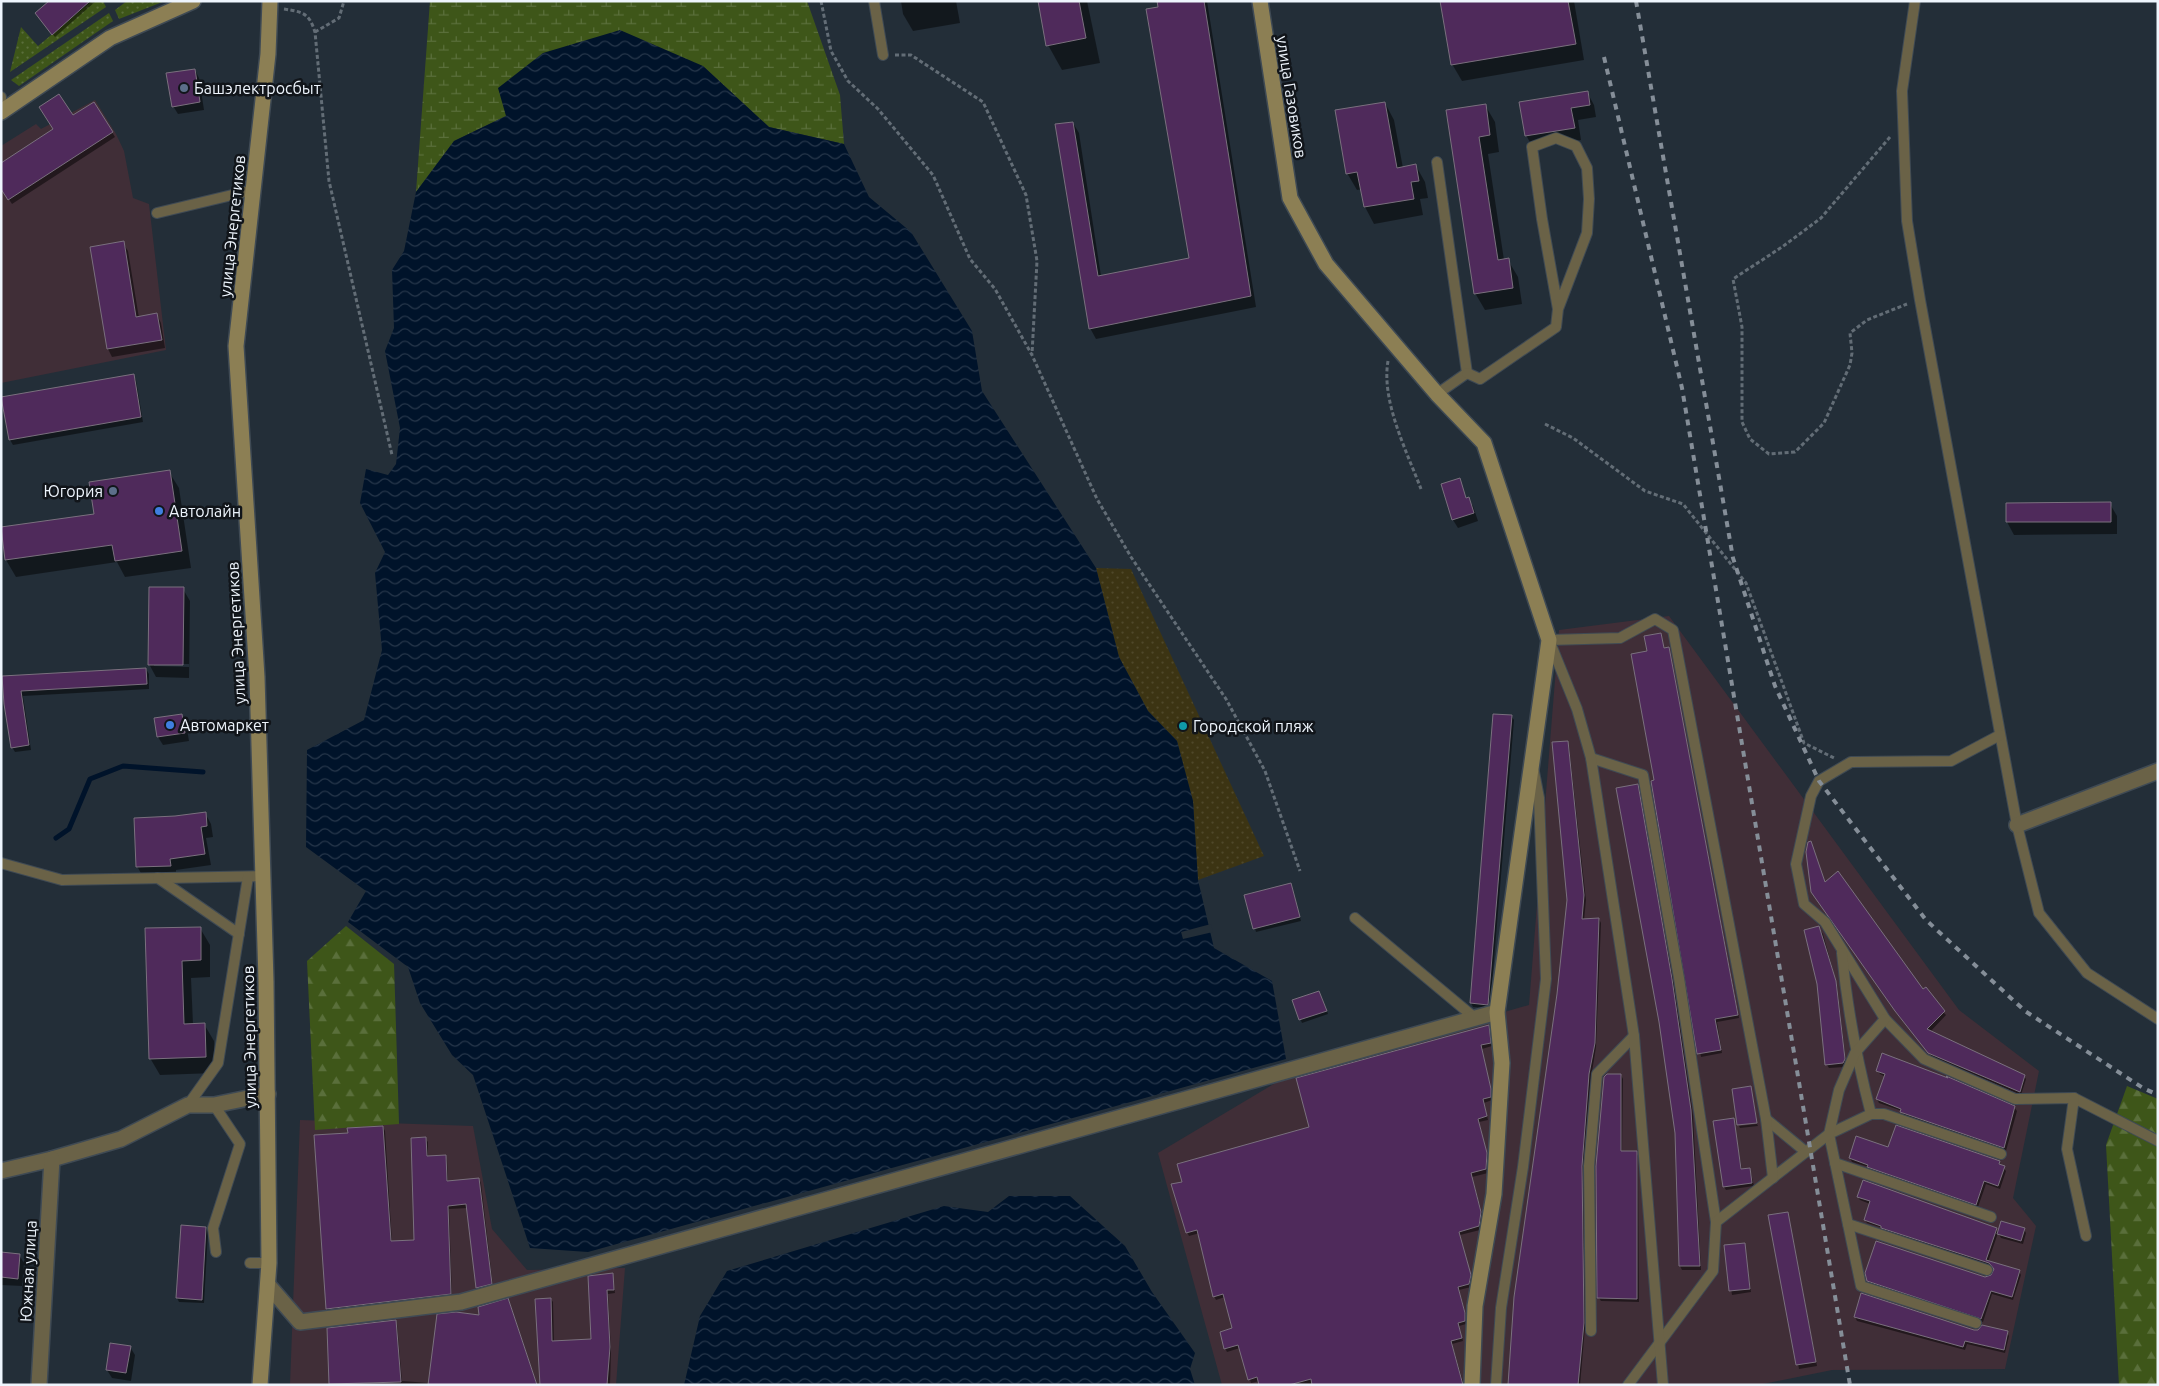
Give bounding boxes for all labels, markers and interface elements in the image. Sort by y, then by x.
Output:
street label: улица Газовиков [1273,35,1311,159]
place label: Башэлектросбыт [194,79,321,97]
marker: Башэлектросбыт [178,82,190,94]
street label: улица Энергетиков [216,154,248,298]
place label: Югория [43,482,103,500]
marker: Югория [107,485,119,497]
place label: Автолайн [169,502,241,520]
marker: Автолайн [153,505,165,517]
street label: улица Энергетиков [223,561,249,705]
place label: Автомаркет [180,716,269,734]
place label: Городской пляж [1193,717,1314,735]
marker: Автомаркет [164,719,176,731]
marker: Городской пляж [1177,720,1189,732]
street label: улица Энергетиков [239,965,259,1109]
street label: Южная улица [16,1220,40,1322]

